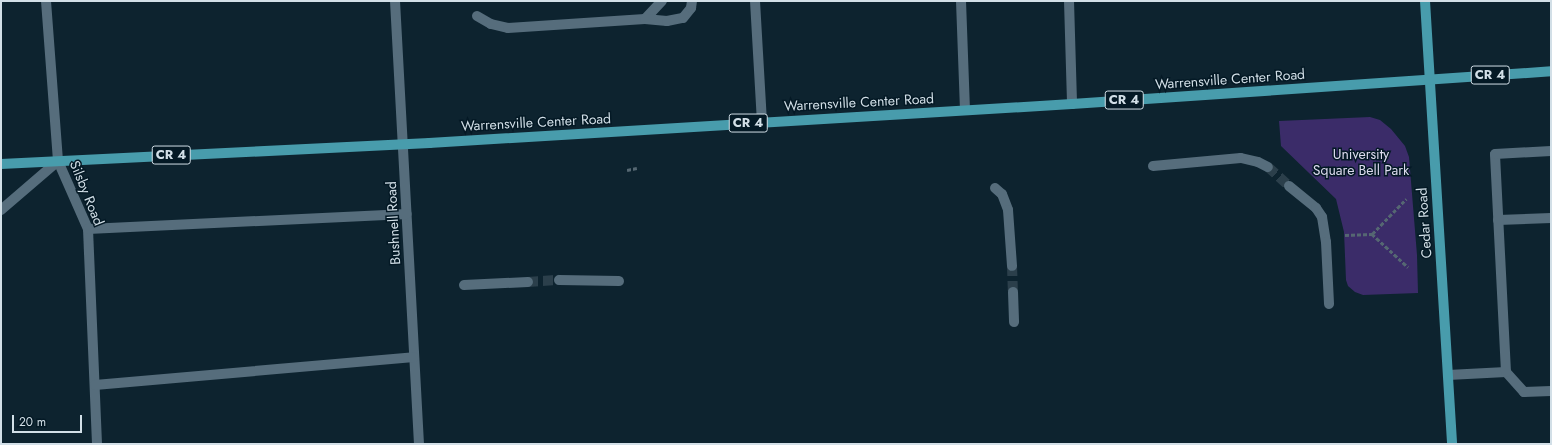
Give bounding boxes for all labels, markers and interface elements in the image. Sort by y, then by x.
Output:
road number: CR 4 [1470,64,1510,86]
street label: Warrensville Center Road [1154,65,1306,93]
road number: CR 4 [1104,89,1144,111]
street label: Warrensville Center Road [784,90,934,114]
street label: Warrensville Center Road [461,110,611,134]
road number: CR 4 [728,112,768,134]
road number: CR 4 [151,144,191,166]
park label: University Square Bell Park [1313,146,1409,178]
street label: Silsby Road [66,158,108,228]
street label: Bushnell Road [382,181,404,265]
street label: Cedar Road [1413,187,1435,259]
scale bar [14,407,84,433]
text: 20 m [19,413,46,431]

